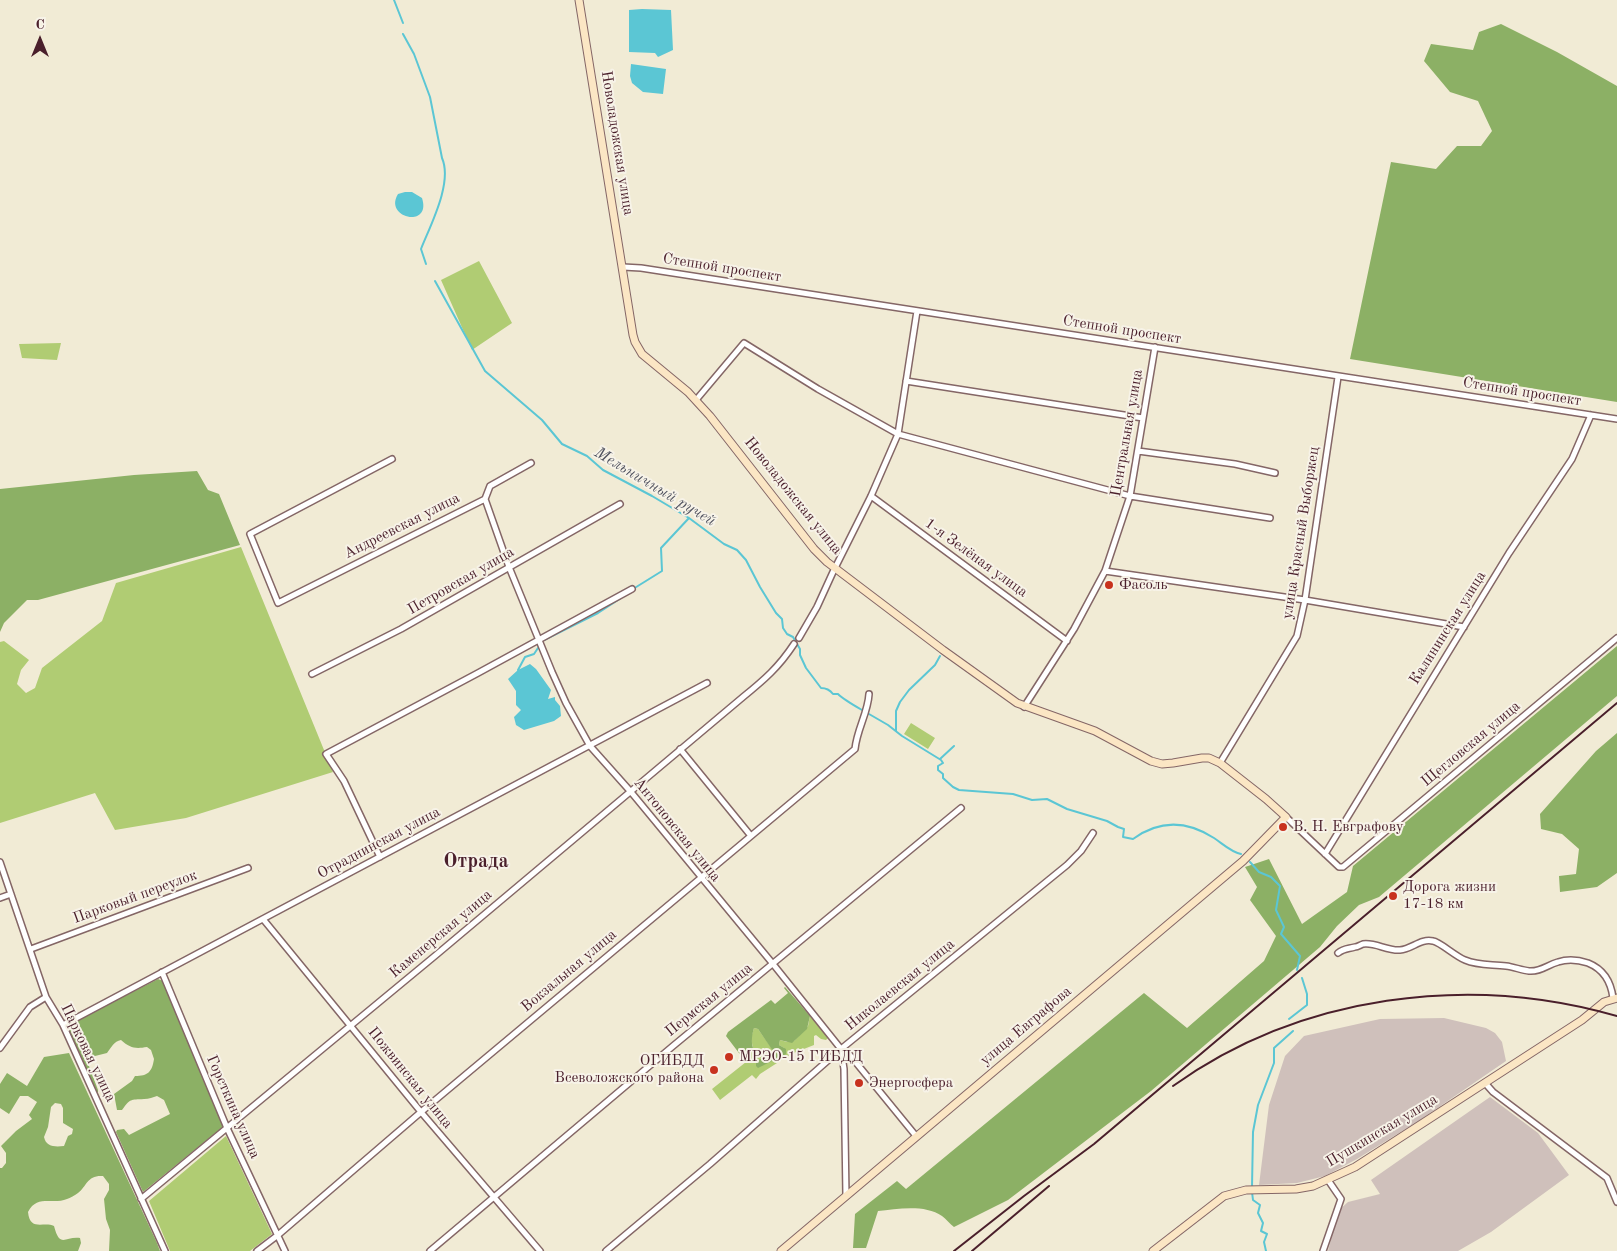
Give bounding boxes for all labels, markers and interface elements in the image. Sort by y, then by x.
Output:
north arrow [15,15,65,65]
text: С [35,18,45,32]
street label: Новоладожская улица [597,69,637,217]
street label: Степной проспект [661,250,783,286]
street label: Степной проспект [1061,312,1183,348]
street label: Центральная улица [1107,368,1147,498]
street label: Степной проспект [1461,374,1583,410]
street label: Новоладожская улица [740,433,846,559]
water label: Мельничный ручей [591,443,719,531]
street label: улица Красный Выборжец [1278,445,1324,621]
street label: Андреевская улица [341,489,463,563]
street label: 1-я Зелёная улица [921,515,1031,601]
street label: Петровская улица [405,543,517,619]
street label: Калининская улица [1406,568,1490,688]
place label: Фасоль [1119,576,1168,594]
marker: Фасоль [1103,579,1115,591]
street label: Щегловская улица [1418,697,1524,791]
street label: Антоновская улица [629,774,725,886]
street label: Отраднинская улица [315,803,443,883]
place label: В. Н. Евграфову [1293,818,1404,836]
marker: В. Н. Евграфову [1277,821,1289,833]
district label: Отрада [443,850,509,874]
street label: Парковый переулок [70,866,200,928]
place label: Дорога жизни 17-18 км [1403,878,1496,913]
street label: Каменерская улица [386,886,496,982]
marker: Дорога жизни 17-18 км [1387,890,1399,902]
street label: Вокзальная улица [518,926,620,1016]
street label: Николаевская улица [842,935,958,1035]
street label: Пермская улица [662,959,756,1041]
street label: улица Евграфова [977,983,1075,1069]
street label: Парковая улица [56,1001,120,1105]
street label: Пожвинская улица [364,1024,456,1132]
place label: МРЭО-15 ГИБДД [739,1048,863,1066]
marker: МРЭО-15 ГИБДД [723,1051,735,1063]
place label: ОГИБДД Всеволожского района [555,1052,704,1087]
street label: Горсткина улица [202,1053,264,1161]
marker: ОГИБДД Всеволожского района [708,1064,720,1076]
place label: Энергосфера [869,1074,953,1092]
marker: Энергосфера [853,1077,865,1089]
street label: Пушкинская улица [1323,1091,1441,1171]

